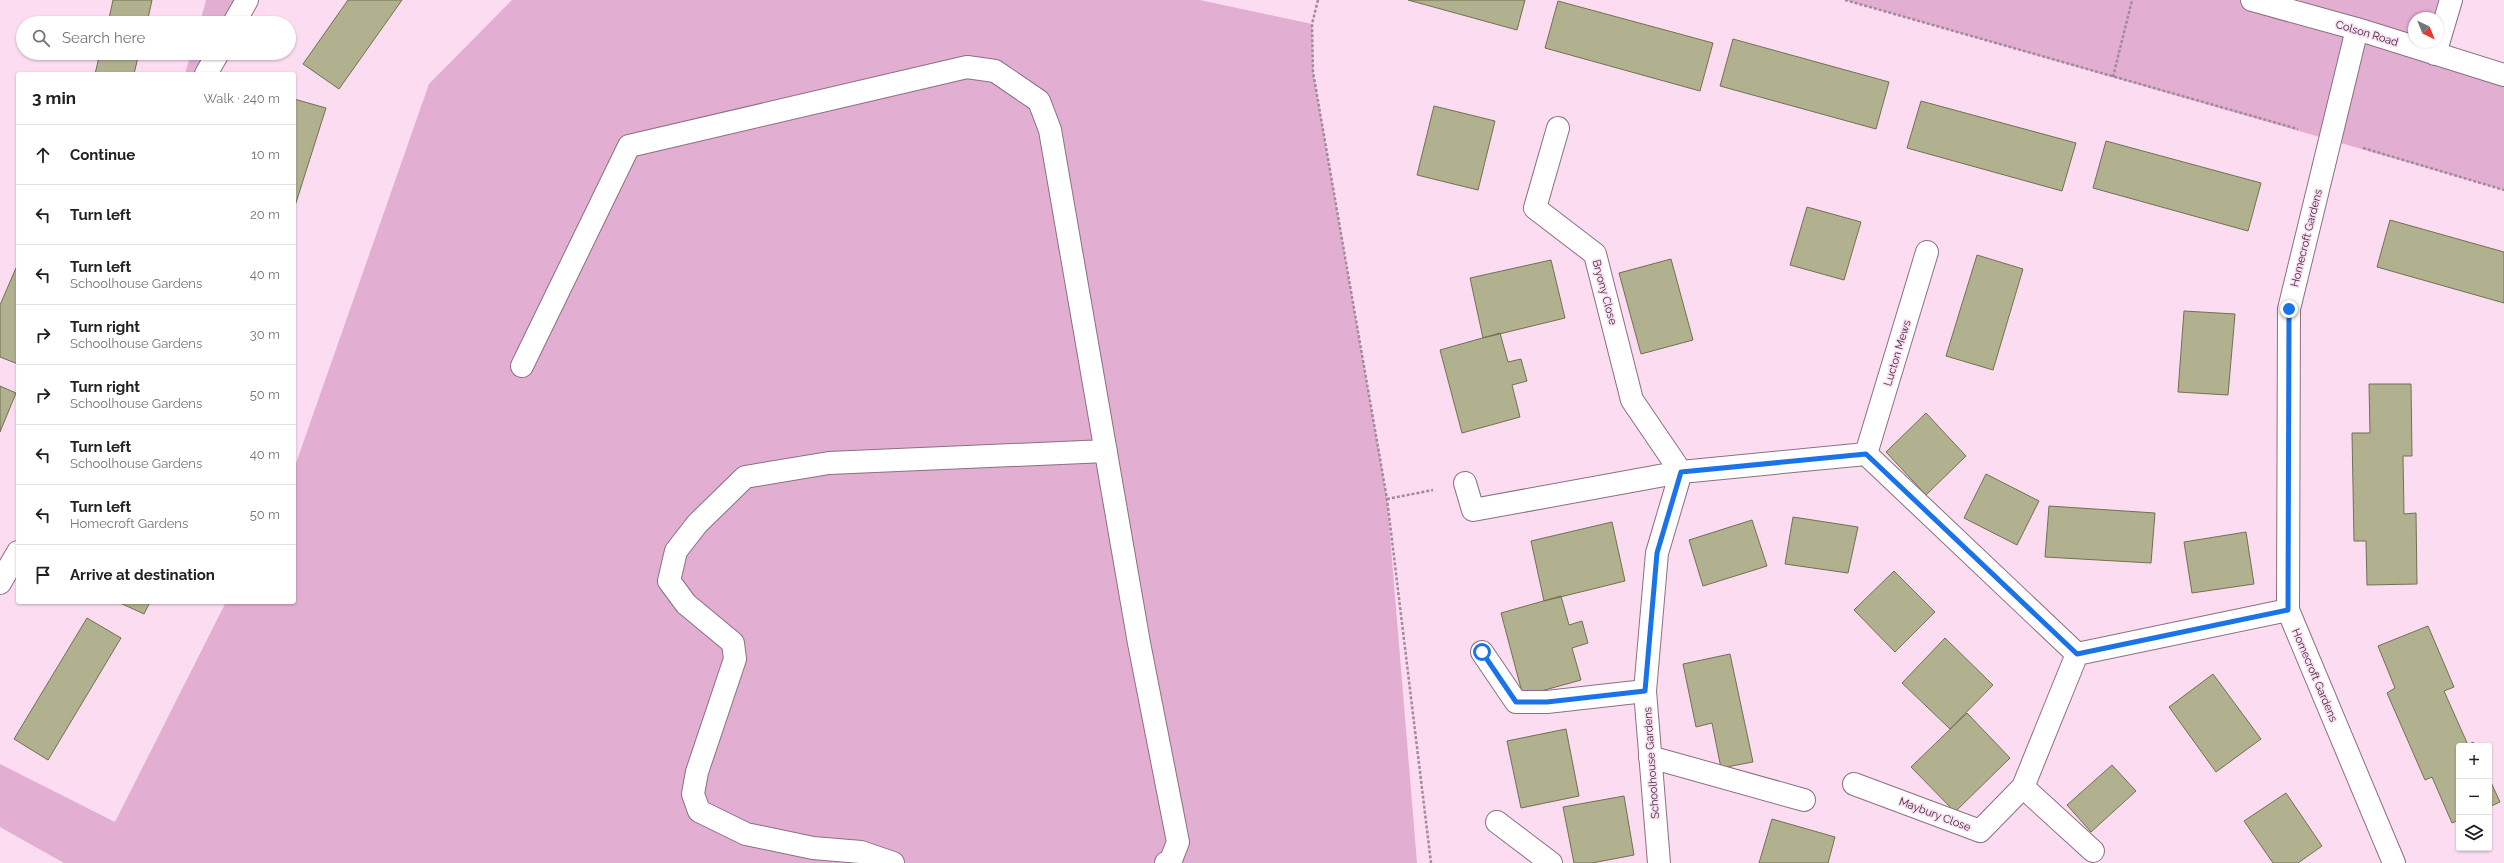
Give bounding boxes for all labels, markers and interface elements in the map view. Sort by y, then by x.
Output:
north arrow [2408,12,2444,48]
search box [16,16,296,60]
street label: Colson Road [2334,18,2400,49]
icon: search [30,27,52,49]
text: Search here [62,29,145,47]
text: 3 min [32,88,76,108]
text: Walk · 240 m [203,91,280,106]
icon: ahead [32,144,54,166]
text: Continue [70,146,135,164]
text: 10 m [251,147,280,162]
street label: Homecroft Gardens [2288,188,2325,288]
icon: left [32,204,54,226]
text: Turn left [70,206,131,224]
text: 20 m [250,207,280,222]
text: Turn left [70,258,131,276]
street label: Bryony Close [1590,258,1620,327]
icon: left [32,264,54,286]
text: 40 m [250,267,280,282]
text: Schoolhouse Gardens [70,276,202,291]
route end [2280,300,2298,318]
text: Turn right [70,318,140,336]
street label: Lucton Mews [1881,319,1914,388]
icon: right [32,324,54,346]
text: 30 m [250,327,280,342]
text: Schoolhouse Gardens [70,336,202,351]
text: Turn right [70,378,140,396]
icon: right [32,384,54,406]
text: 50 m [250,387,280,402]
text: Schoolhouse Gardens [70,396,202,411]
text: Turn left [70,438,131,456]
icon: left [32,444,54,466]
text: 40 m [250,447,280,462]
text: Schoolhouse Gardens [70,456,202,471]
text: Turn left [70,498,131,516]
icon: left [32,504,54,526]
text: 50 m [250,507,280,522]
text: Homecroft Gardens [70,516,188,531]
icon: arrive [32,564,54,586]
text: Arrive at destination [70,566,215,584]
street label: Homecroft Gardens [2289,627,2340,724]
route start [1473,643,1491,661]
street label: Schoolhouse Gardens [1641,707,1662,819]
map controls [2456,743,2492,851]
button: + [2456,743,2492,779]
button: − [2456,779,2492,815]
street label: Maybury Close [1897,795,1973,834]
button: layers [2456,815,2492,851]

